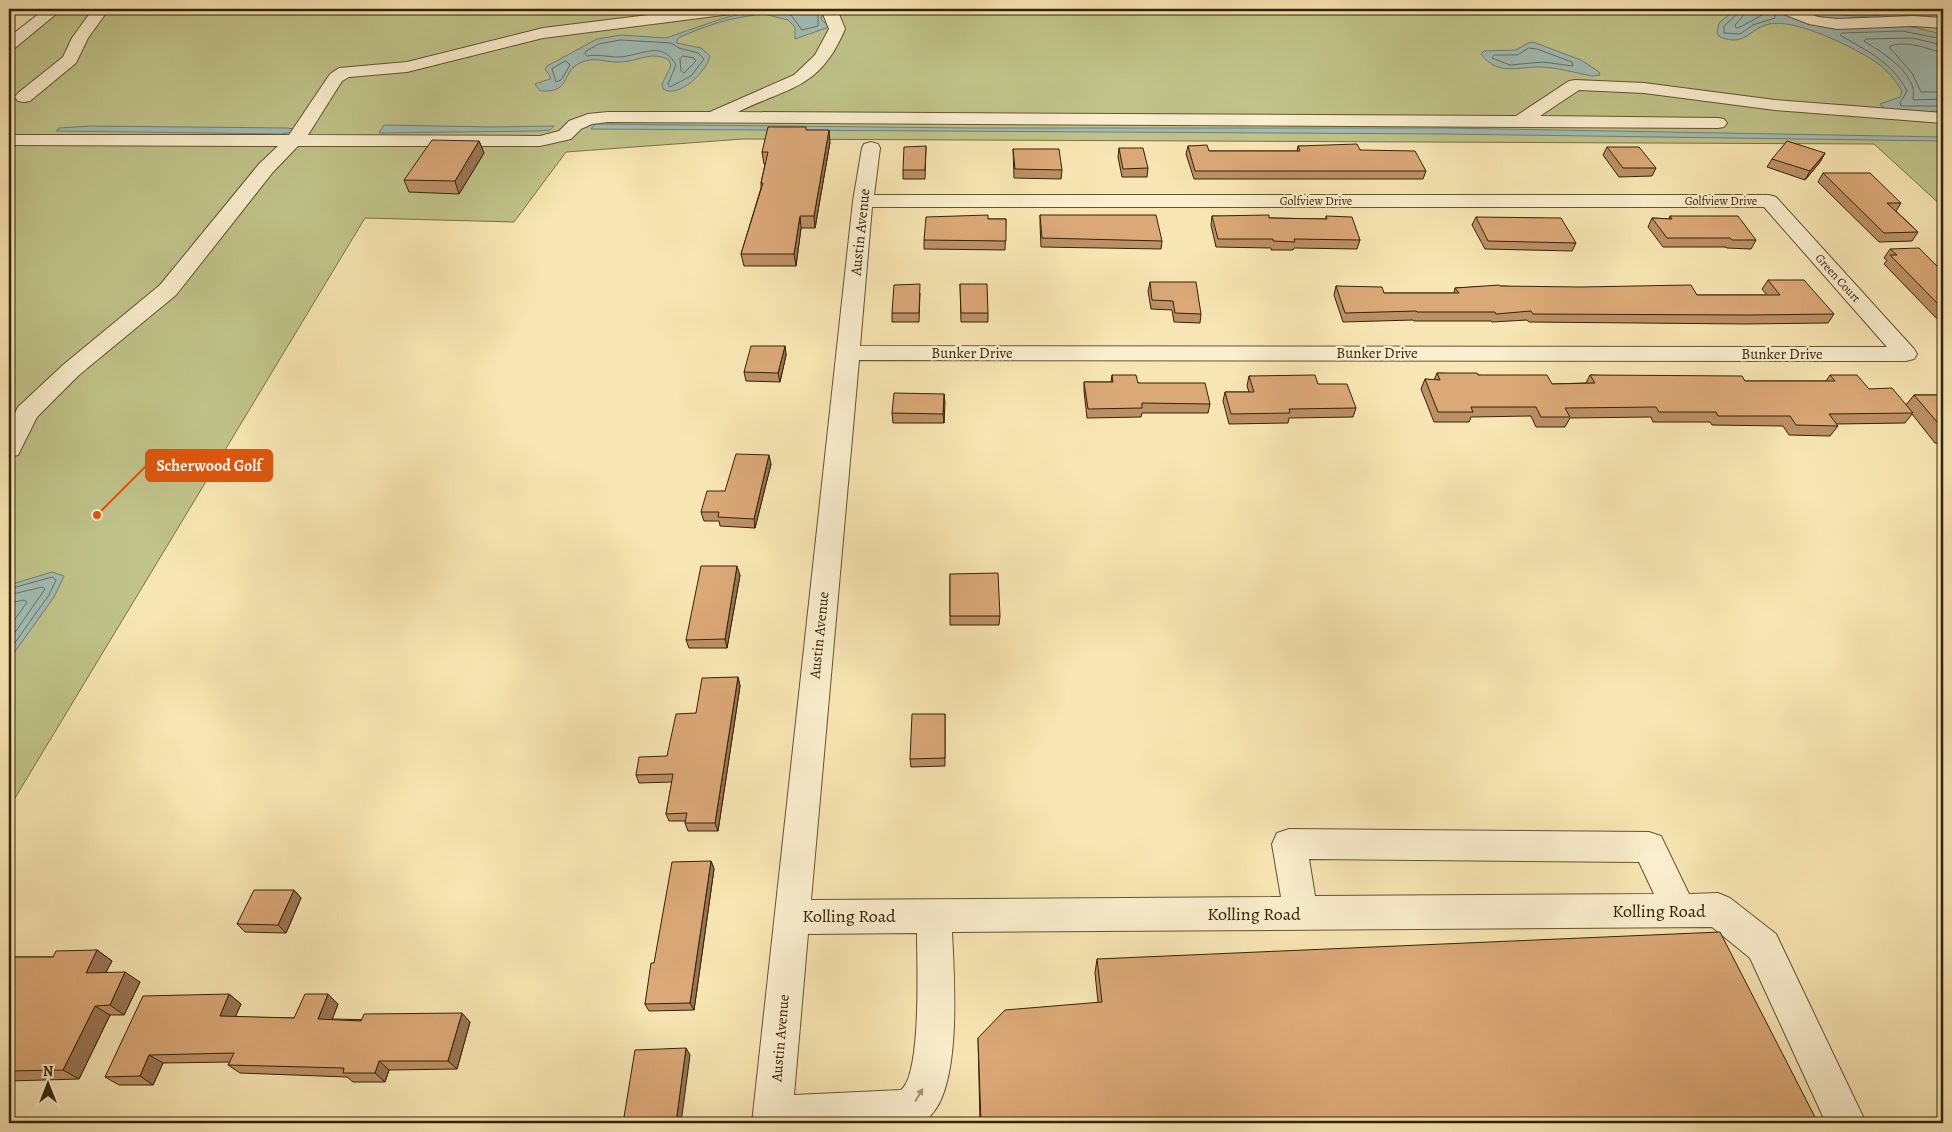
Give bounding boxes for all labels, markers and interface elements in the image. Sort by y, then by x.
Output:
street label: Austin Avenue [845,187,875,278]
street label: Golfview Drive [1280,193,1352,209]
street label: Golfview Drive [1685,193,1757,209]
street label: Green Court [1812,250,1864,306]
street label: Bunker Drive [931,343,1013,363]
street label: Bunker Drive [1336,343,1418,363]
street label: Bunker Drive [1741,344,1823,364]
callout: Scherwood Golf [146,450,272,481]
text: Scherwood Golf [156,455,264,477]
street label: Austin Avenue [804,590,834,681]
street label: Kolling Road [1612,899,1706,923]
street label: Kolling Road [1207,902,1301,926]
street label: Kolling Road [802,904,896,928]
street label: Austin Avenue [766,993,794,1084]
north arrow [22,1060,72,1110]
text: N [43,1062,53,1081]
one-way arrow [915,1089,924,1102]

